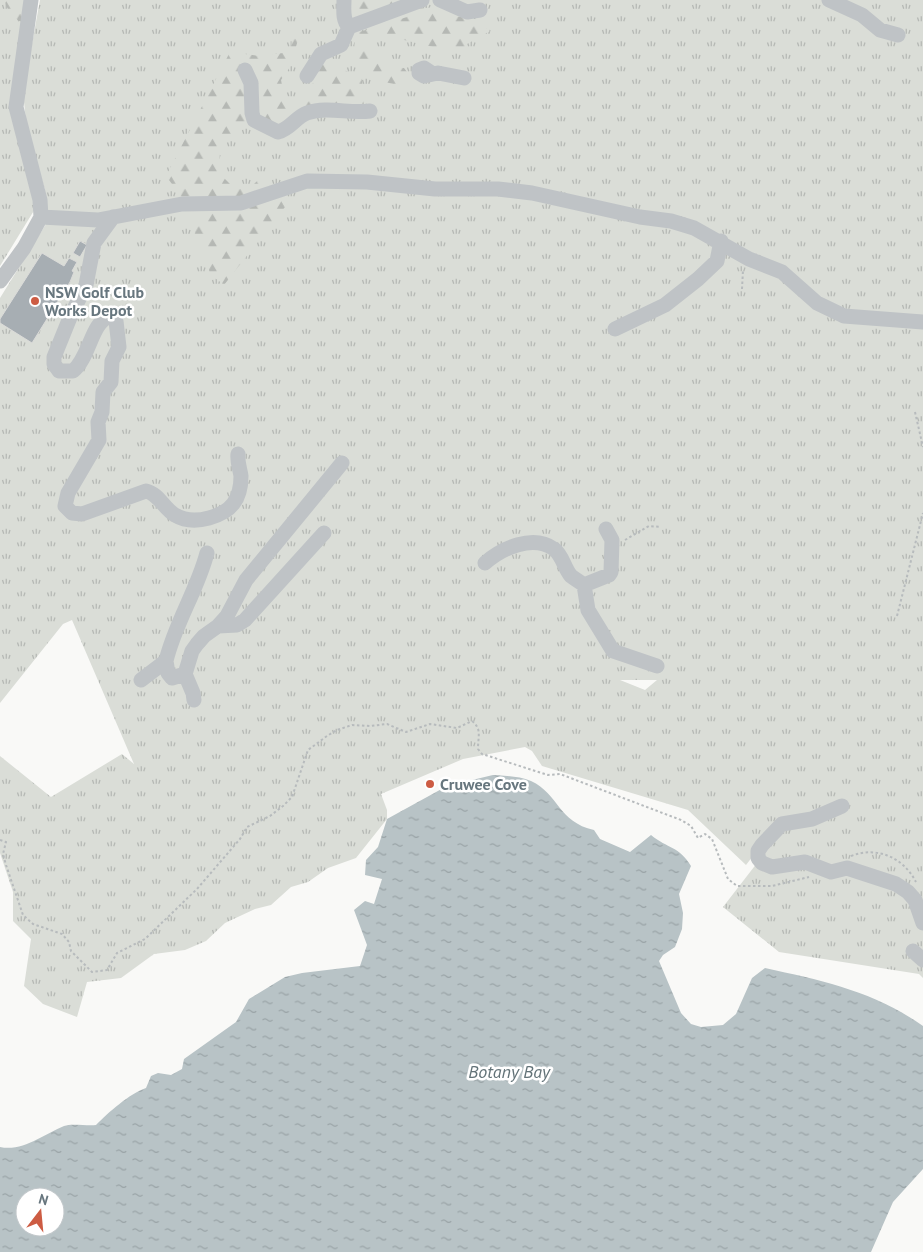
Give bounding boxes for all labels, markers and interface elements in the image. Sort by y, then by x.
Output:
place label: NSW Golf Club Works Depot [45,282,144,320]
marker: NSW Golf Club Works Depot [29,295,41,307]
place label: Cruwee Cove [440,774,527,794]
marker: Cruwee Cove [424,778,436,790]
water label: Botany Bay [468,1060,551,1083]
north arrow [15,1187,65,1237]
text: N [37,1190,50,1209]

